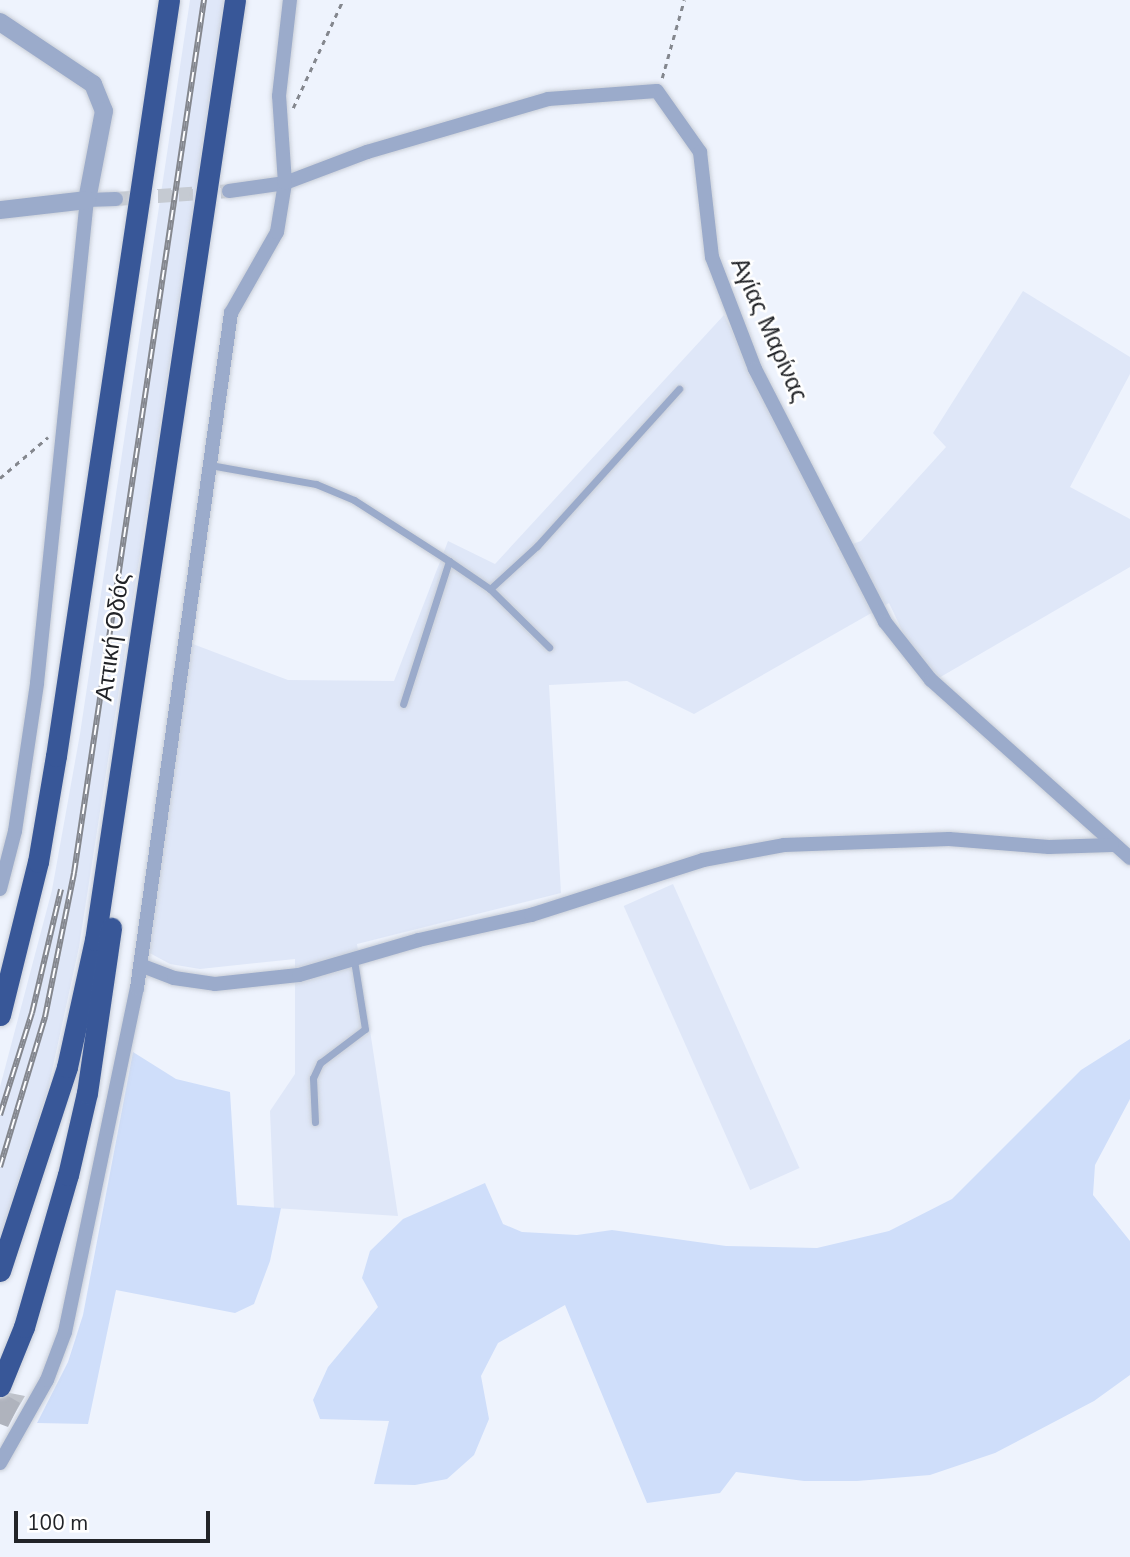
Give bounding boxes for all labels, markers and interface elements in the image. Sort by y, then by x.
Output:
street label: Αγίας Μαρίνας [724,253,814,407]
street label: Αττική Οδός [90,571,136,703]
scale bar [18,1498,214,1542]
text: 100 m [27,1509,88,1537]

